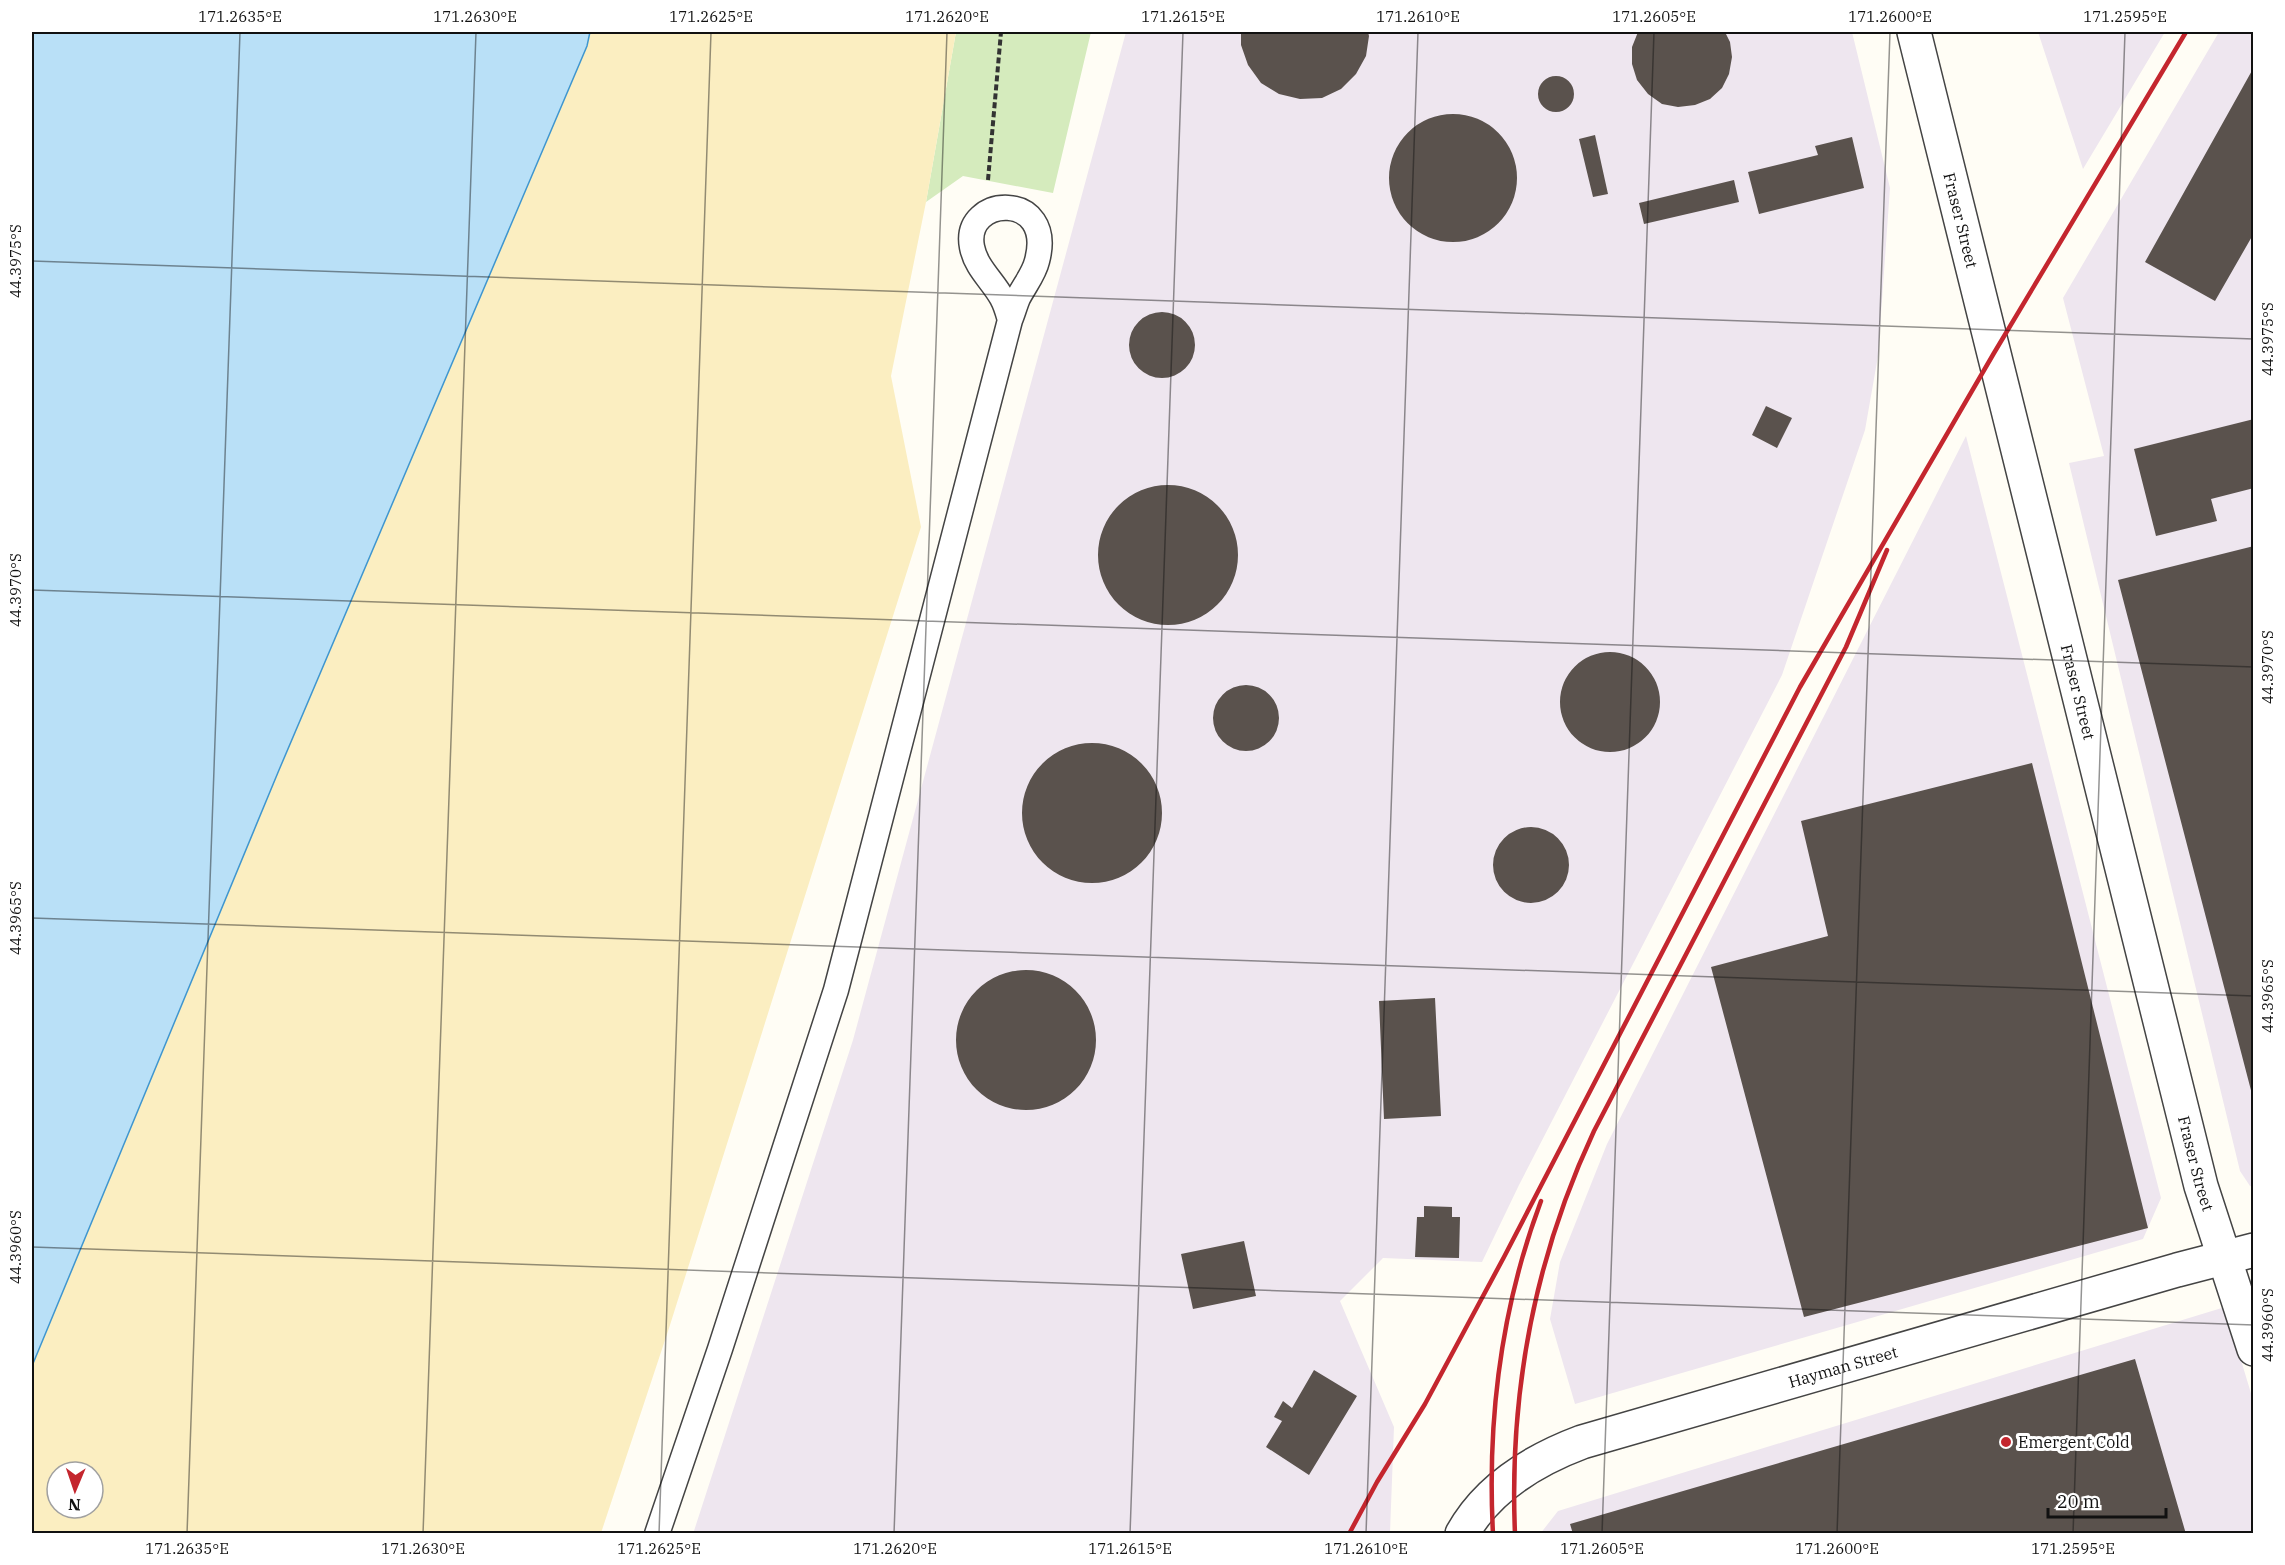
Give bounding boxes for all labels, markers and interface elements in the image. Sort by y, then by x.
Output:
text: 171.2635°E [198,7,282,26]
text: 171.2630°E [433,7,517,26]
text: 171.2625°E [669,7,753,26]
text: 171.2620°E [905,7,989,26]
text: 171.2615°E [1141,7,1225,26]
text: 171.2610°E [1376,7,1460,26]
text: 171.2605°E [1612,7,1696,26]
text: 171.2600°E [1848,7,1932,26]
text: 171.2595°E [2083,7,2167,26]
street label: Fraser Street [1939,170,1982,270]
text: 44.3975°S [6,224,25,298]
text: 44.3975°S [2258,302,2277,376]
text: 44.3970°S [6,553,25,627]
text: 44.3970°S [2258,630,2277,704]
street label: Fraser Street [2057,642,2100,742]
text: 44.3965°S [6,881,25,955]
text: 44.3965°S [2258,959,2277,1033]
street label: Fraser Street [2174,1114,2219,1214]
text: 44.3960°S [6,1210,25,1284]
text: 44.3960°S [2258,1288,2277,1362]
street label: Hayman Street [1786,1341,1900,1392]
place label: Emergent Cold [2018,1432,2130,1452]
marker: Emergent Cold [1999,1435,2013,1449]
north arrow [45,1460,105,1520]
scale bar [2048,1481,2166,1519]
text: 20 m [2057,1490,2100,1513]
text: N [68,1495,81,1515]
text: 171.2635°E [145,1539,229,1558]
text: 171.2630°E [381,1539,465,1558]
text: 171.2625°E [617,1539,701,1558]
text: 171.2620°E [853,1539,937,1558]
text: 171.2615°E [1088,1539,1172,1558]
text: 171.2610°E [1324,1539,1408,1558]
text: 171.2605°E [1560,1539,1644,1558]
text: 171.2600°E [1795,1539,1879,1558]
text: 171.2595°E [2031,1539,2115,1558]

